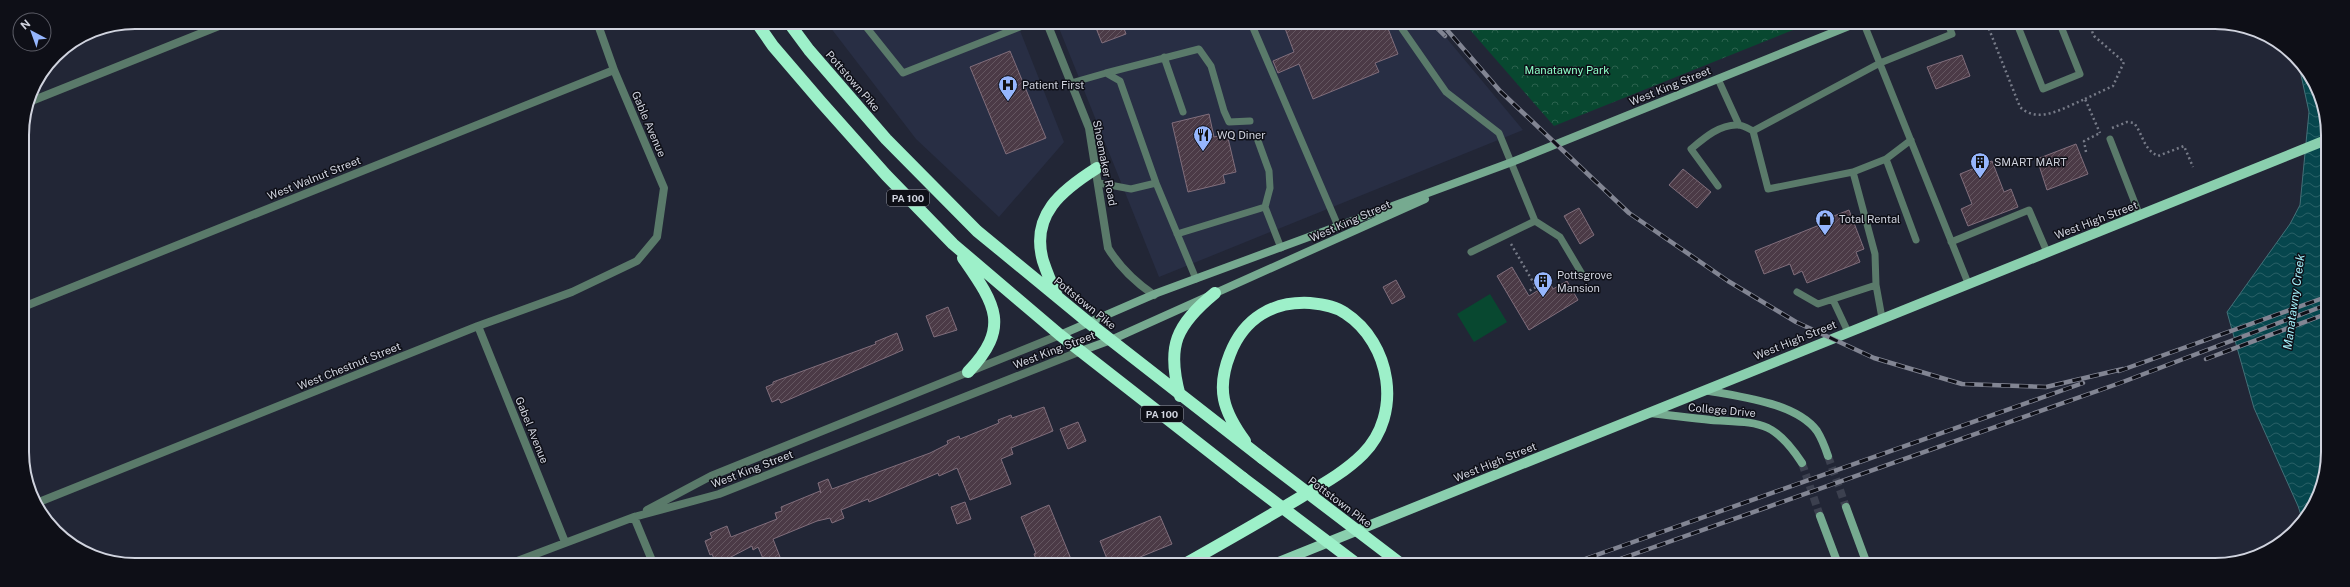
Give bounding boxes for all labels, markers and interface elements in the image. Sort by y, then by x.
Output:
north arrow [12,12,52,52]
text: N [18,17,33,32]
street label: Pottstown Pike [823,48,883,114]
park label: Manatawny Park [1525,64,1609,76]
street label: West King Street [1627,64,1713,108]
hospital icon: Patient First [997,74,1019,102]
place label: Patient First [1022,79,1084,91]
street label: Gable Avenue [630,89,668,159]
street label: Shoemaker Road [1091,119,1119,207]
restaurant icon: WQ Diner [1192,124,1214,152]
place label: WQ Diner [1217,129,1266,141]
building icon: SMART MART [1969,151,1991,179]
street label: West Walnut Street [266,154,362,202]
place label: SMART MART [1994,156,2067,168]
road number: PA 100 [887,190,929,206]
street label: West King Street [1308,198,1392,244]
street label: West High Street [2053,199,2139,241]
shop icon: Total Rental [1814,208,1836,236]
place label: Total Rental [1839,213,1900,225]
water label: Manatawny Creek [2280,253,2308,351]
place label: Pottsgrove Mansion [1557,269,1612,294]
building icon: Pottsgrove Mansion [1532,270,1554,298]
street label: Pottstown Pike [1052,274,1118,332]
street label: West High Street [1752,318,1838,362]
street label: West King Street [1011,329,1097,371]
street label: West Chestnut Street [296,340,402,392]
street label: Gabel Avenue [513,395,551,465]
street label: College Drive [1688,401,1756,419]
road number: PA 100 [1141,406,1183,422]
street label: West High Street [1452,440,1538,484]
street label: West King Street [709,448,795,490]
street label: Pottstown Pike [1306,474,1374,530]

